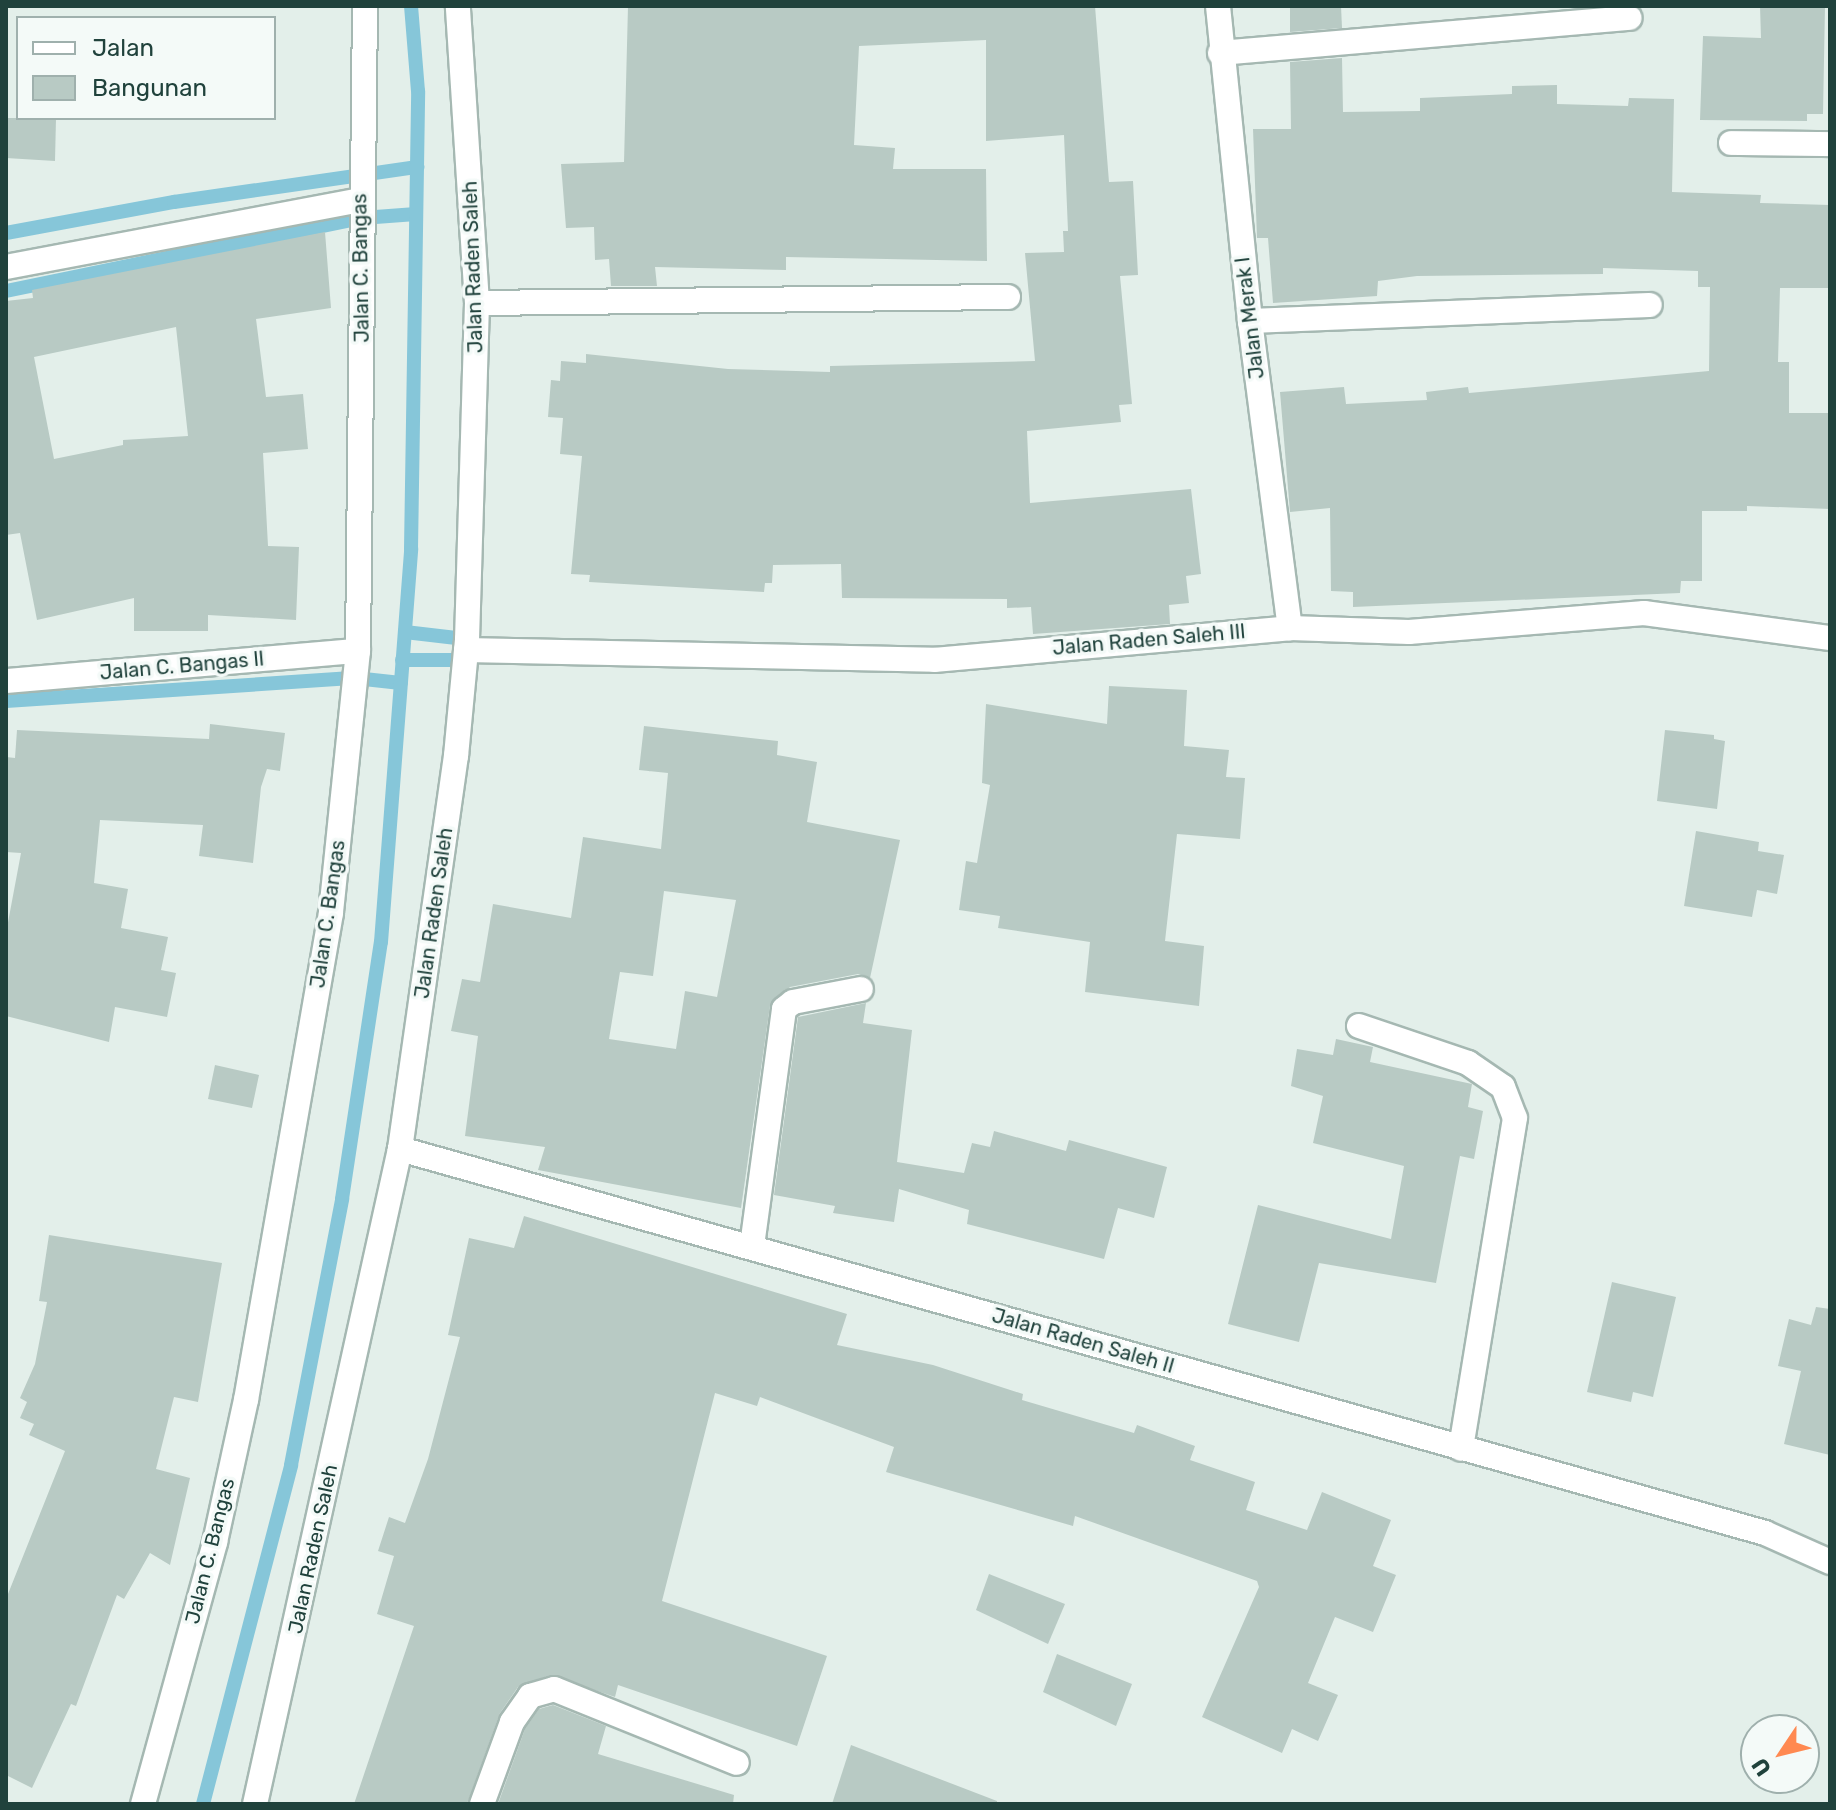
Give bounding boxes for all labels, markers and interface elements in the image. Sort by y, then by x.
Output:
legend [16,16,276,120]
text: Jalan [92,34,154,62]
text: Bangunan [92,74,207,102]
street label: Jalan Raden Saleh [458,180,488,354]
street label: Jalan C. Bangas [348,193,374,343]
street label: Jalan Merak I [1231,256,1269,380]
street label: Jalan Raden Saleh III [1051,620,1247,660]
street label: Jalan C. Bangas II [99,647,265,685]
street label: Jalan Raden Saleh [410,826,458,1000]
street label: Jalan C. Bangas [306,838,350,990]
street label: Jalan Raden Saleh II [989,1304,1177,1378]
street label: Jalan Raden Saleh [283,1462,343,1636]
street label: Jalan C. Bangas [180,1476,240,1626]
north arrow [1740,1714,1820,1794]
text: U [1746,1753,1777,1781]

